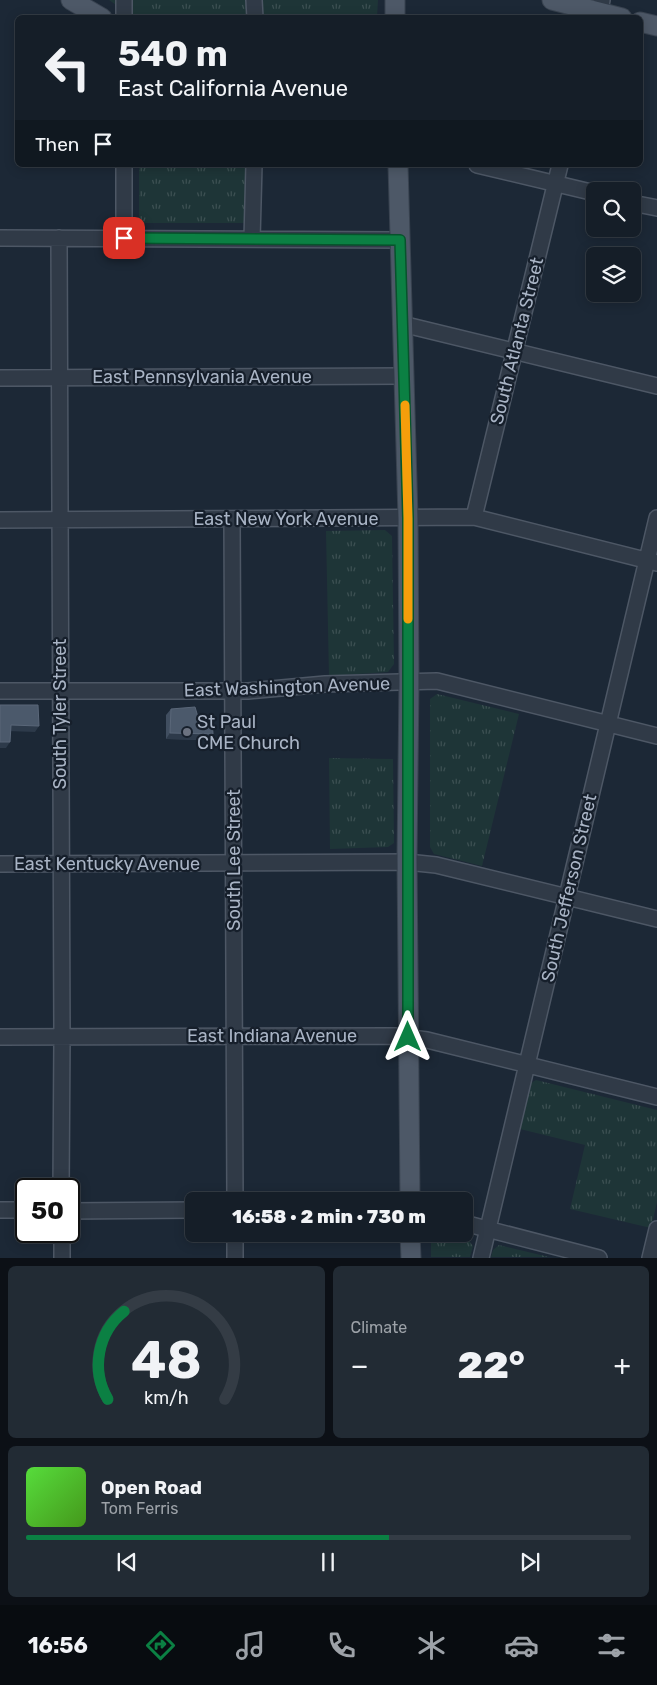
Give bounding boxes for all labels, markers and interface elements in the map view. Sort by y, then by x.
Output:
text: 540 m [118,33,228,75]
icon: left [35,35,100,100]
text: East California Avenue [118,75,348,102]
icon: arrive [89,130,117,158]
text: Then [35,133,79,156]
map controls [586,182,641,302]
button: search [586,182,641,237]
pin [103,217,145,259]
icon: arrive [110,224,138,252]
button: layers [586,247,641,302]
street label: South Atlanta Street [486,255,548,427]
street label: East Pennsylvania Avenue [92,366,312,388]
street label: East New York Avenue [193,508,379,530]
street label: South Tyler Street [49,639,71,789]
street label: East Washington Avenue [183,672,391,702]
place label: St Paul CME Church [197,711,300,754]
marker: St Paul CME Church [181,726,193,738]
street label: South Lee Street [223,789,245,931]
street label: South Jefferson Street [537,792,601,984]
street label: East Kentucky Avenue [14,853,200,875]
position arrow [381,1010,433,1062]
street label: East Indiana Avenue [187,1025,357,1047]
speed limit sign: 50 [15,1178,80,1243]
text: 16:58 · 2 min · 730 m [232,1205,426,1228]
text: Climate [351,1318,407,1337]
text: 48 [131,1329,202,1391]
text: 22° [457,1342,525,1388]
text: − [351,1349,369,1382]
text: + [614,1349,631,1382]
text: km/h [144,1387,189,1408]
text: Open Road [101,1476,202,1499]
text: Tom Ferris [101,1499,178,1518]
icon: previous [113,1548,141,1576]
icon: pause [314,1548,342,1576]
icon: next [516,1548,544,1576]
icon: directions [143,1628,178,1663]
icon: music [233,1628,268,1663]
icon: phone [324,1628,359,1663]
icon: climate [414,1628,449,1663]
icon: car [504,1628,539,1663]
icon: filters [594,1628,629,1663]
text: 16:56 [28,1632,88,1659]

